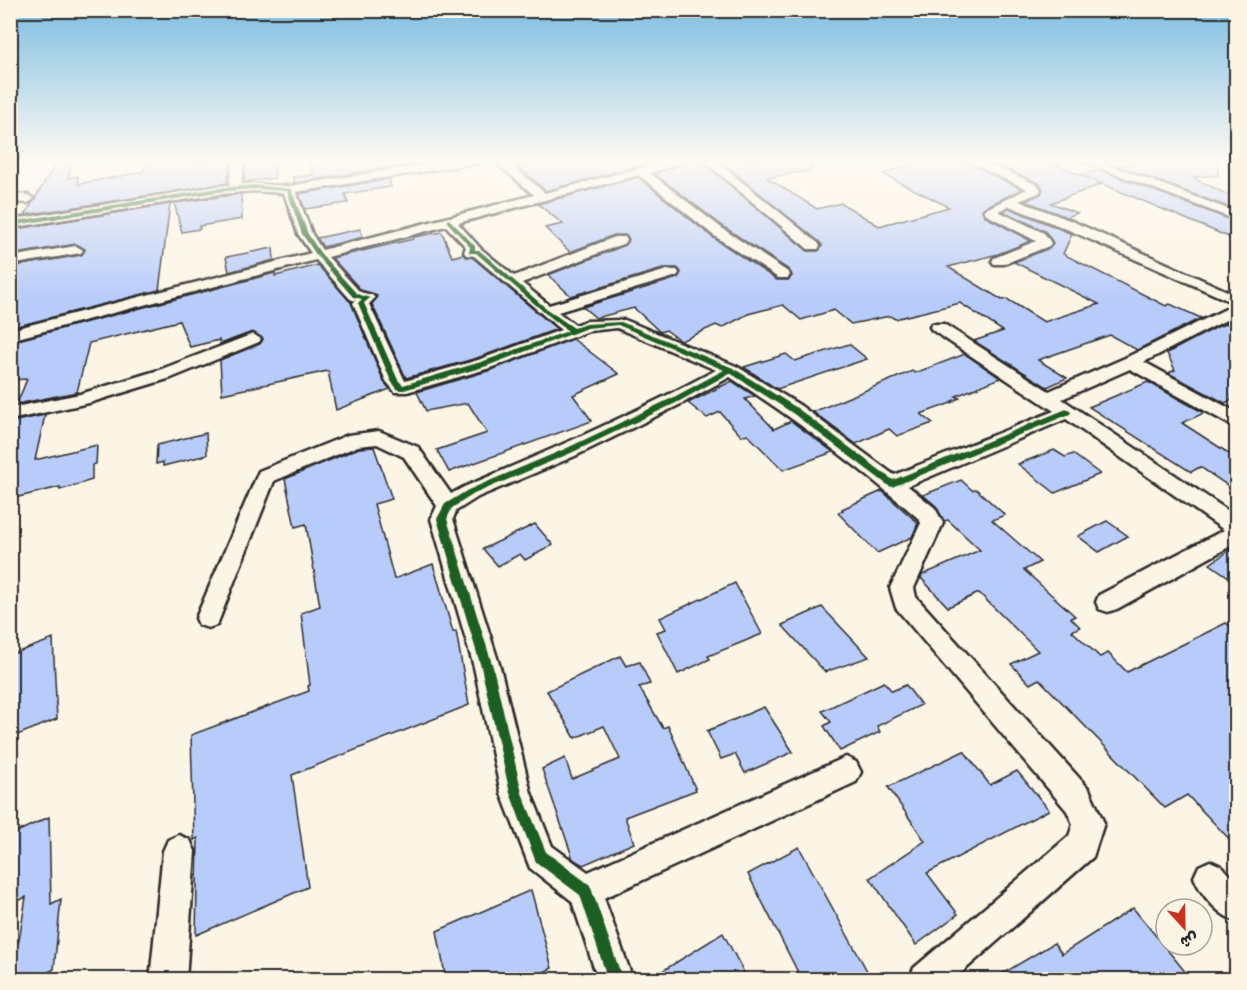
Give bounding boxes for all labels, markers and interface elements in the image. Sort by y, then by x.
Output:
north arrow [1154,897,1214,957]
text: ش [1177,926,1201,953]

